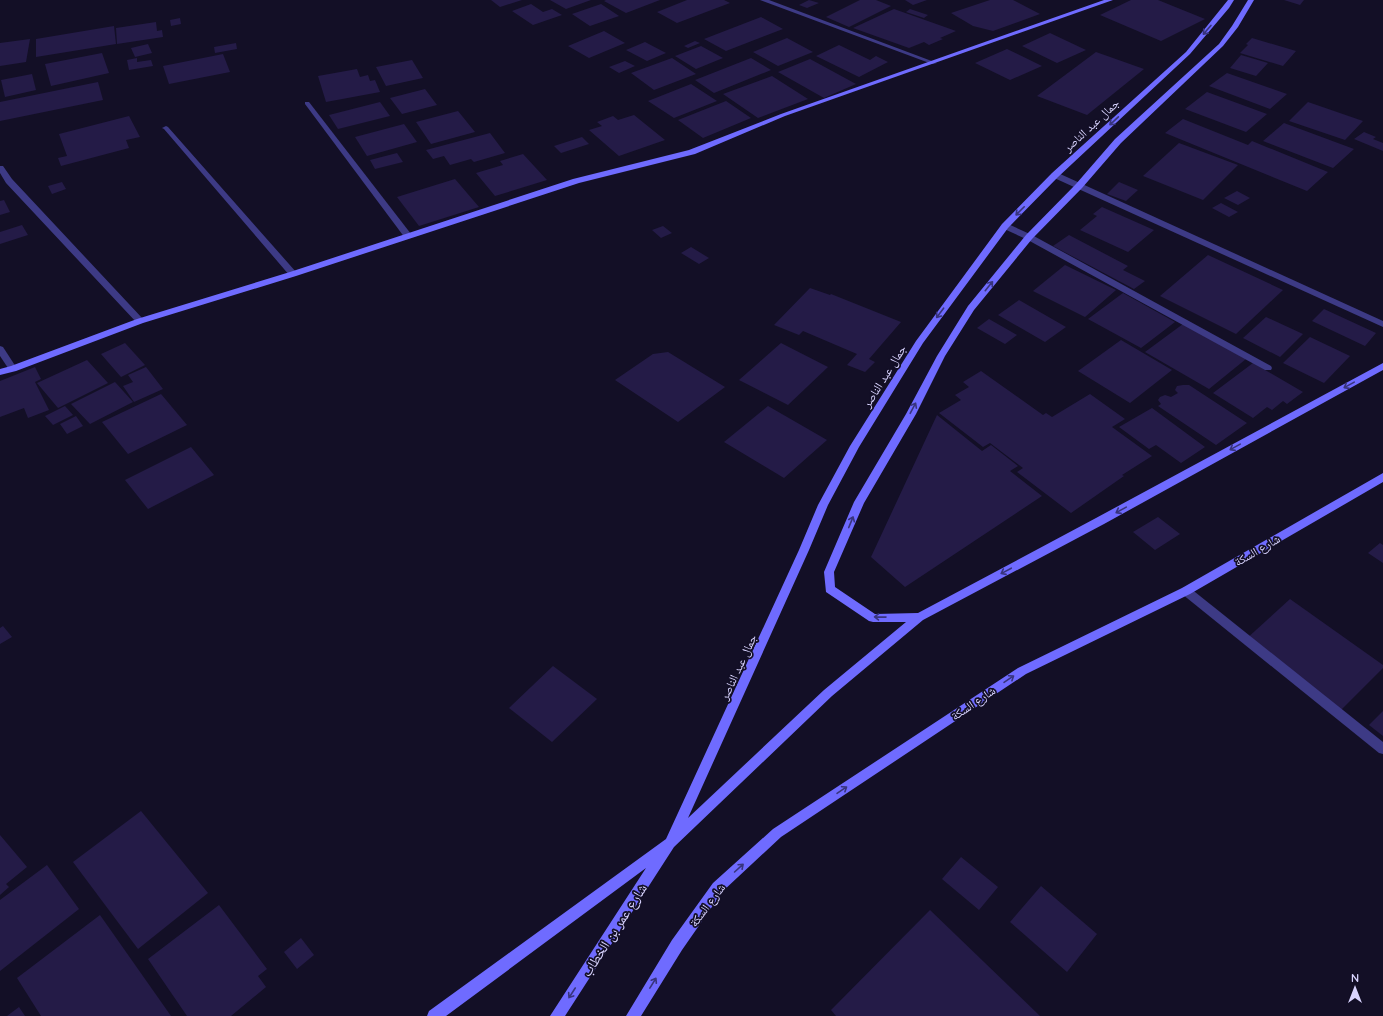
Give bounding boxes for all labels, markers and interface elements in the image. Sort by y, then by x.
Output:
one-way arrow [1203,25,1212,36]
street label: جمال عبد الناصر [1059,95,1123,156]
one-way arrow [1109,116,1119,126]
one-way arrow [1015,206,1025,216]
one-way arrow [985,281,993,292]
one-way arrow [936,307,945,318]
street label: جمال عبد الناصر [858,342,910,411]
one-way arrow [1343,382,1355,390]
one-way arrow [910,403,918,415]
one-way arrow [1229,444,1241,452]
one-way arrow [1115,506,1127,514]
one-way arrow [847,516,855,528]
street label: شارع السكة [1231,531,1283,570]
one-way arrow [1000,568,1012,575]
one-way arrow [874,613,887,621]
street label: جمال عبد الناصر [716,631,760,703]
one-way arrow [1003,675,1014,683]
street label: شارع السكة [948,683,999,724]
one-way arrow [837,786,848,794]
one-way arrow [734,863,744,873]
street label: شارع عمر بن الخطاب [577,880,652,980]
street label: شارع السكة [686,880,729,930]
north arrow [1335,968,1375,1008]
text: N [1351,971,1359,985]
one-way arrow [650,977,658,989]
one-way arrow [568,987,576,998]

